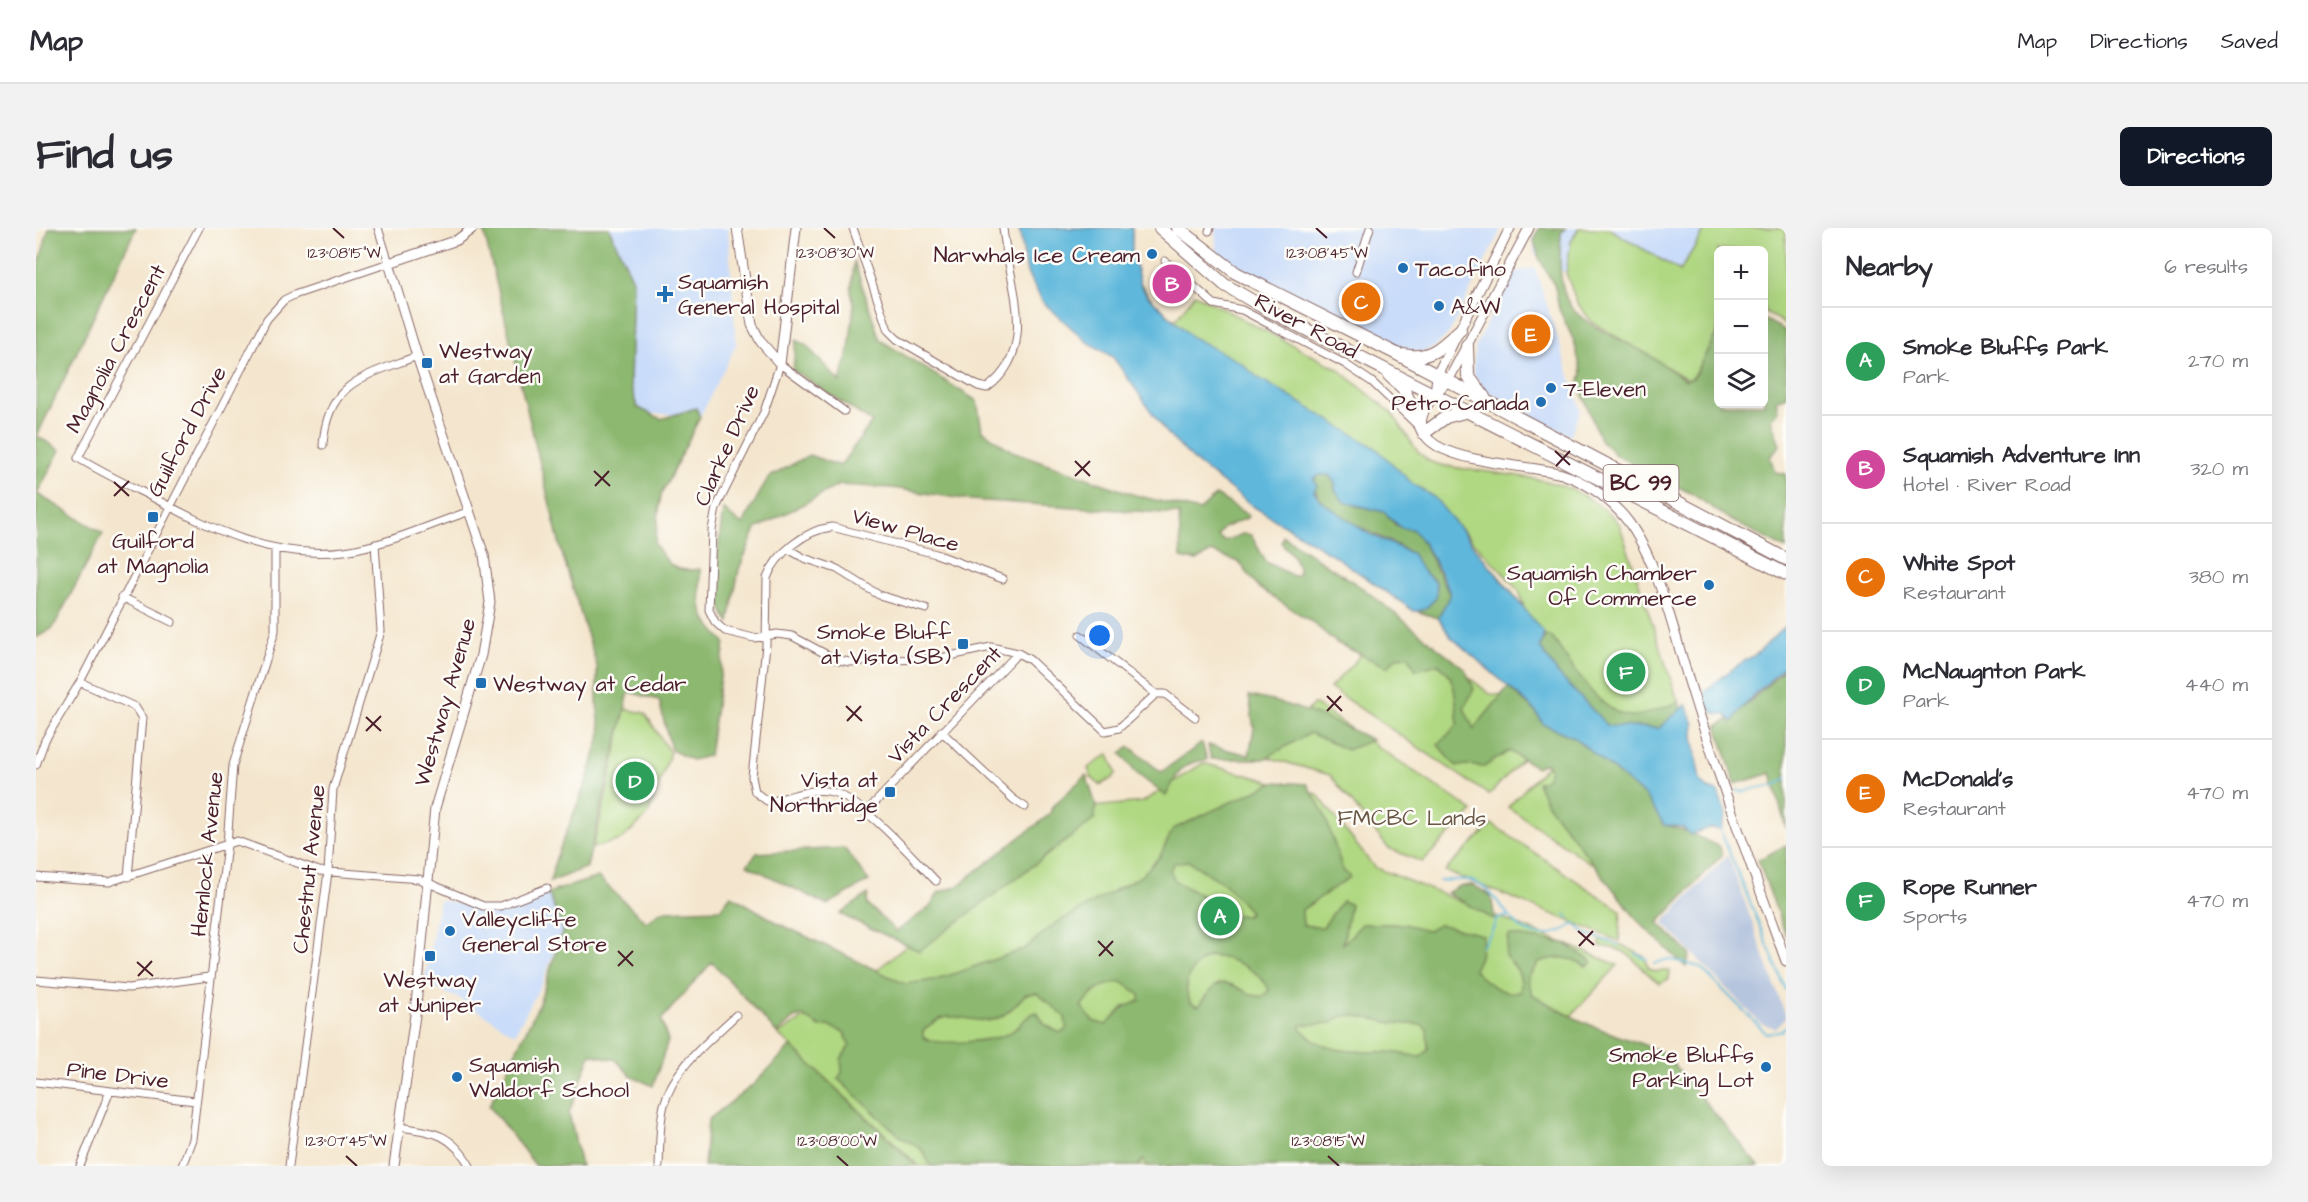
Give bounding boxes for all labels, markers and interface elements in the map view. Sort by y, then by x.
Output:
text: Map [30,22,83,61]
text: Map [2017,27,2057,56]
text: Directions [2090,27,2188,56]
text: Saved [2221,27,2278,56]
text: Find us [36,127,173,185]
button: Directions [2120,127,2272,186]
place label: Narwhals Ice Cream [934,240,1140,271]
text: 123°08'15"W [307,243,381,264]
text: 123°08'30"W [796,243,874,264]
text: 123°08'45"W [1286,243,1368,264]
map controls [1714,246,1768,408]
button: + [1714,246,1768,300]
marker: Narwhals Ice Cream [1145,247,1159,261]
text: Nearby [1846,249,1933,285]
text: 6 results [2164,253,2248,281]
place label: Tacofino [1415,254,1507,285]
street label: Magnolia Crescent [59,259,175,439]
marker: Tacofino [1396,261,1410,275]
pin: B [1152,262,1192,306]
place label: Squamish General Hospital [678,267,840,323]
pin: C [1342,280,1380,325]
marker: Squamish General Hospital [656,285,674,303]
street label: River Road [1249,286,1364,367]
place label: A&W [1451,292,1501,323]
marker: A&W [1432,299,1446,313]
button: − [1714,300,1768,354]
pin: E [1512,312,1550,356]
text: Smoke Bluffs Park [1903,332,2108,363]
place label: Westway at Garden [439,336,541,392]
text: A [1859,347,1872,375]
text: 270 m [2188,347,2248,375]
button: layers [1714,354,1768,408]
marker: Westway at Garden [420,356,434,370]
street label: Guilford Drive [140,361,235,503]
text: Park [1903,363,1949,391]
place label: 7-Eleven [1563,374,1646,405]
street label: Clarke Drive [687,380,768,511]
marker: 7-Eleven [1544,381,1558,395]
place label: Petro-Canada [1391,388,1529,419]
marker: Petro-Canada [1534,395,1548,409]
text: Squamish Adventure Inn [1903,440,2140,471]
text: B [1858,455,1873,483]
text: 320 m [2190,455,2248,483]
road number: BC 99 [1604,465,1678,501]
text: Hotel · River Road [1903,471,2071,499]
street label: View Place [848,500,963,561]
marker: Guilford at Magnolia [146,510,160,524]
place label: Guilford at Magnolia [98,526,209,583]
text: White Spot [1903,548,2015,579]
place label: Squamish Chamber Of Commerce [1507,558,1697,614]
text: C [1858,563,1873,591]
text: 380 m [2189,563,2248,591]
marker: Squamish Chamber Of Commerce [1702,578,1716,592]
text: Restaurant [1903,579,2006,607]
street label: Westway Avenue [407,614,485,791]
place label: Smoke Bluff at Vista (SB) [817,617,952,673]
your location [1085,621,1114,650]
marker: Smoke Bluff at Vista (SB) [956,637,970,651]
street label: Vista Crescent [881,639,1010,771]
pin: F [1606,650,1646,694]
text: McNaugnton Park [1903,656,2086,687]
place label: Westway at Cedar [493,669,686,701]
text: D [1859,671,1872,699]
text: 440 m [2185,671,2248,699]
marker: Westway at Cedar [474,676,488,690]
text: Park [1903,687,1949,715]
pin: D [616,758,654,804]
text: McDonald's [1903,764,2013,795]
place label: Vista at Northridge [770,765,878,822]
street label: Hemlock Avenue [183,770,232,938]
text: E [1860,779,1871,807]
text: 470 m [2186,779,2248,807]
street label: Chestnut Avenue [285,783,334,955]
marker: Vista at Northridge [883,785,897,799]
text: Restaurant [1903,795,2006,823]
park label: FMCBC Lands [1338,803,1486,834]
text: Rope Runner [1903,872,2037,903]
text: F [1859,887,1872,915]
text: 470 m [2186,887,2248,915]
pin: A [1200,894,1240,938]
text: Sports [1903,903,1967,931]
place label: Valleycliffe General Store [462,904,607,960]
marker: Valleycliffe General Store [443,924,457,938]
marker: Westway at Juniper [423,949,437,963]
place label: Westway at Juniper [379,965,481,1021]
place label: Smoke Bluffs Parking Lot [1609,1040,1754,1097]
place label: Squamish Waldorf School [469,1050,629,1106]
street label: Pine Drive [65,1054,170,1097]
marker: Smoke Bluffs Parking Lot [1759,1060,1773,1074]
marker: Squamish Waldorf School [450,1070,464,1084]
text: 123°07'45"W [305,1131,387,1152]
text: 123°08'00"W [797,1131,877,1152]
text: 123°08'15"W [1291,1131,1365,1152]

